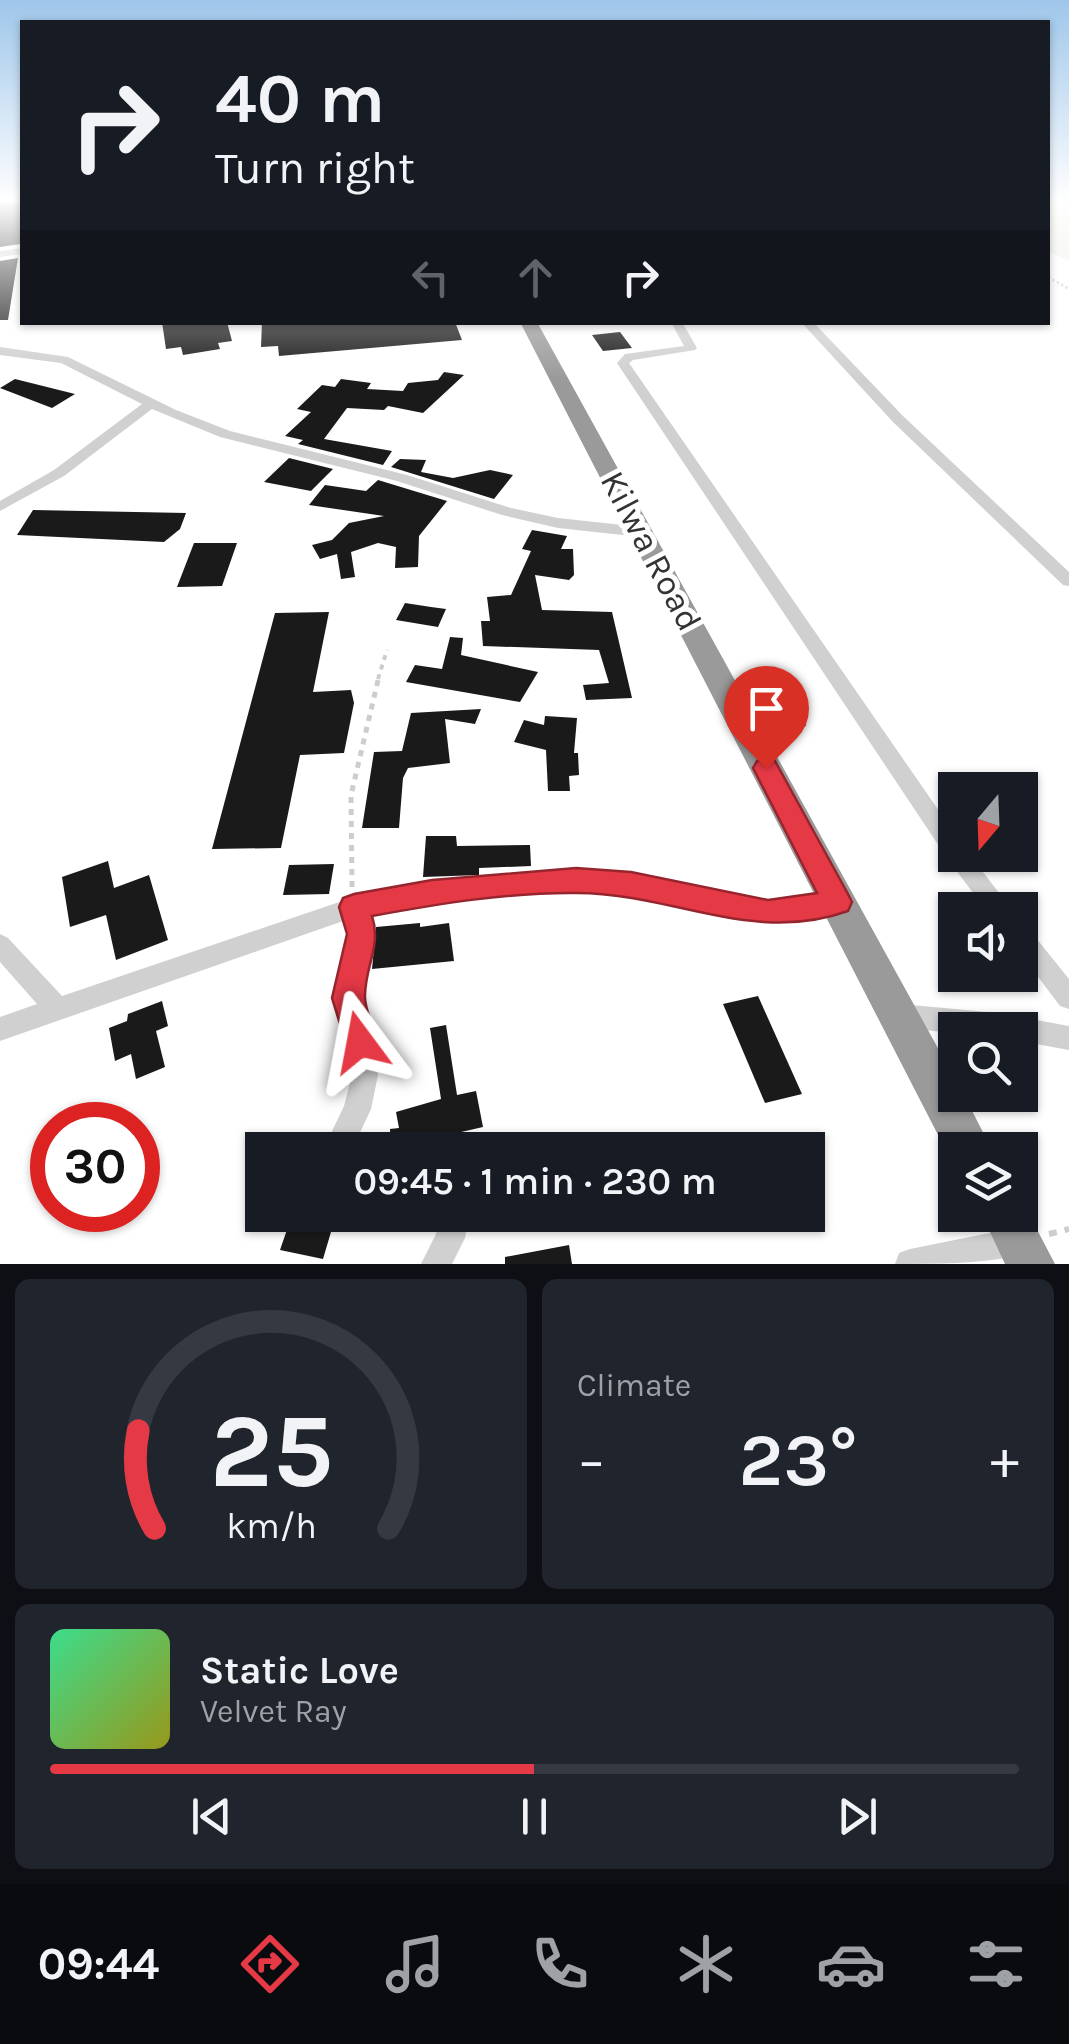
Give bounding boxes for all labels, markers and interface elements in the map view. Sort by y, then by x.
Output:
text: 40 m [215,58,385,140]
icon: right [50,60,180,190]
text: Turn right [215,142,415,194]
icon: left [403,250,458,305]
icon: ahead [508,250,563,305]
icon: right [613,250,668,305]
street label: Kilwa Road [592,464,710,638]
pin [724,666,809,769]
icon: arrive [739,681,794,736]
north arrow [938,772,1038,872]
map controls [938,772,1038,1232]
button: sound [938,892,1038,992]
position arrow [308,990,412,1094]
button: search [938,1012,1038,1112]
speed limit sign: 30 [30,1102,160,1232]
button: layers [938,1132,1038,1232]
text: 09:45 · 1 min · 230 m [353,1159,717,1204]
text: Climate [577,1367,691,1404]
text: 25 [209,1391,333,1512]
text: 23° [739,1416,858,1504]
text: − [577,1428,606,1492]
text: + [990,1428,1019,1492]
text: km/h [226,1505,316,1547]
text: Static Love [200,1648,399,1693]
text: Velvet Ray [200,1693,347,1730]
icon: previous [184,1789,239,1844]
icon: pause [507,1789,562,1844]
icon: next [830,1789,885,1844]
icon: directions [235,1929,305,1999]
icon: music [380,1929,450,1999]
icon: phone [525,1929,595,1999]
icon: climate [671,1929,741,1999]
icon: car [816,1929,886,1999]
icon: filters [961,1929,1031,1999]
text: 09:44 [38,1938,159,1990]

